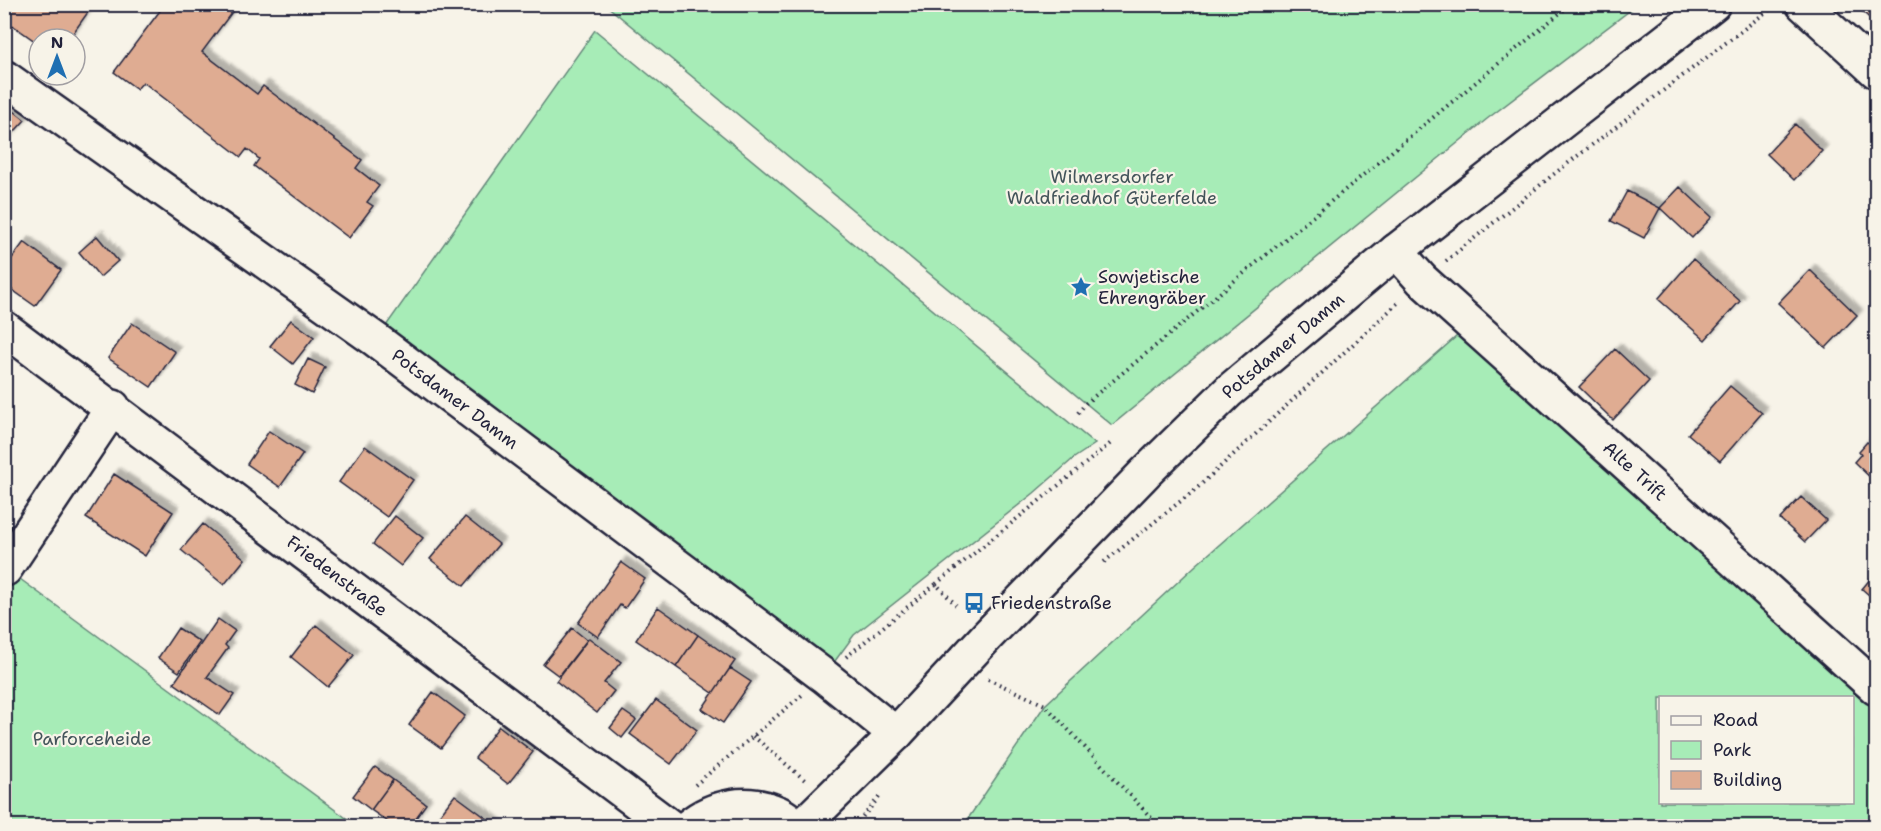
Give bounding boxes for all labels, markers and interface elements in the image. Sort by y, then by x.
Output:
north arrow [27,27,87,87]
text: N [51,32,63,53]
park label: Wilmersdorfer Waldfriedhof Güterfelde [1007,165,1217,210]
place label: Sowjetische Ehrengräber [1098,265,1206,310]
place icon: Sowjetische Ehrengräber [1069,275,1093,299]
street label: Potsdamer Damm [1217,288,1349,404]
street label: Potsdamer Damm [387,343,523,455]
street label: Alte Trift [1598,436,1672,506]
street label: Friedenstraße [282,530,392,622]
bus stop icon: Friedenstraße [962,591,986,615]
place label: Friedenstraße [991,591,1112,615]
legend [1659,696,1854,804]
text: Road [1713,708,1758,732]
park label: Parforceheide [33,727,151,751]
text: Park [1713,738,1752,762]
text: Building [1713,768,1782,792]

